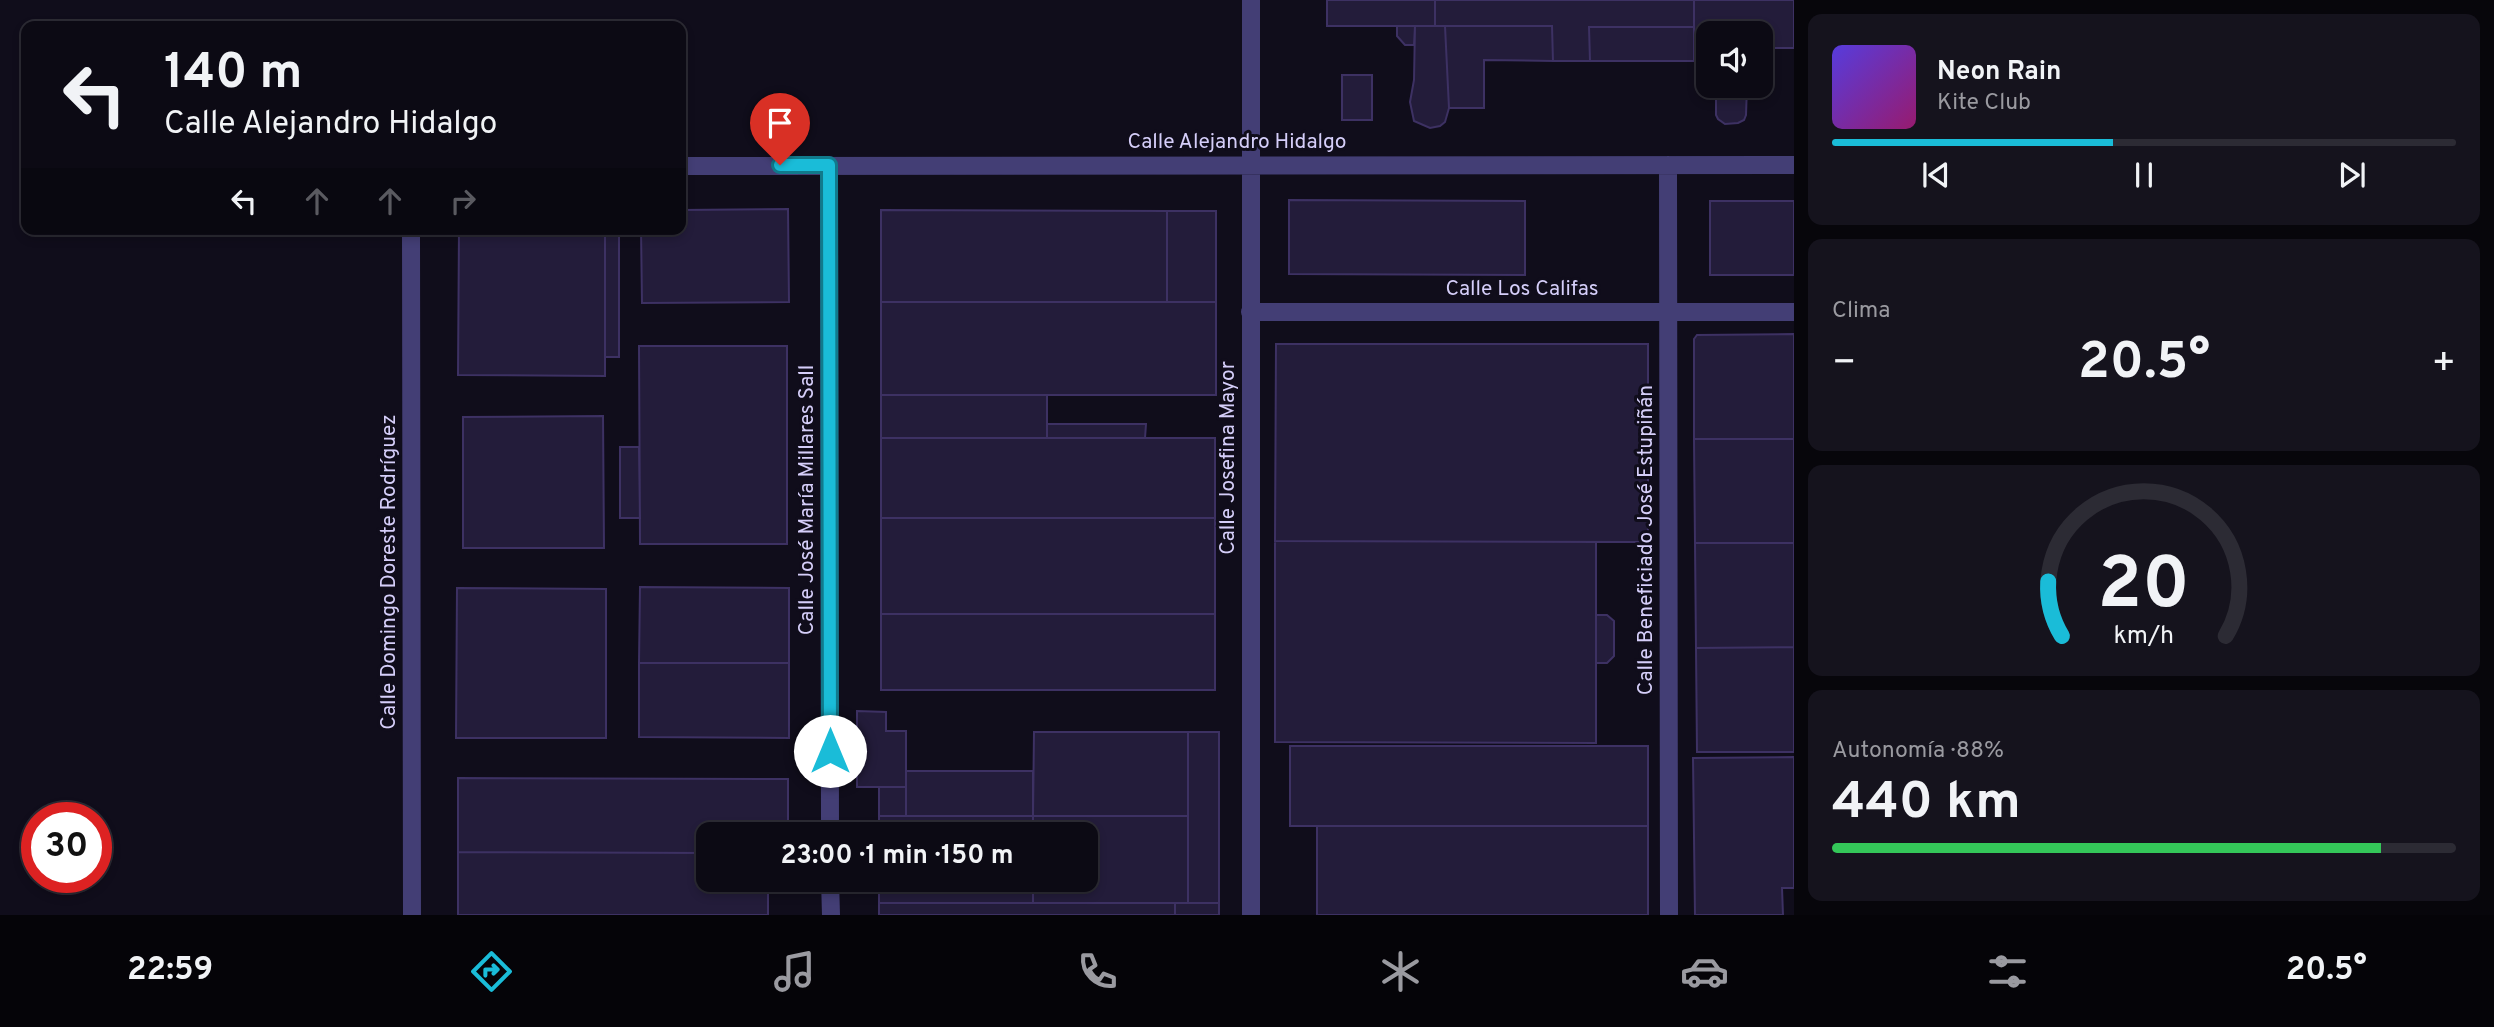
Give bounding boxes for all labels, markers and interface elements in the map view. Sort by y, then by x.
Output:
map controls [1696,21,1773,98]
button: sound [1696,21,1773,98]
text: 140 m [164,44,303,106]
icon: left [49,49,140,140]
text: Neon Rain [1937,56,2062,89]
text: Kite Club [1937,89,2031,118]
pin [750,93,810,165]
icon: arrive [761,104,799,142]
text: Calle Alejandro Hidalgo [164,105,497,145]
street label: Calle Alejandro Hidalgo [1128,129,1346,156]
icon: previous [1917,156,1955,194]
icon: pause [2125,156,2163,194]
icon: next [2333,156,2371,194]
icon: left [225,182,263,220]
icon: ahead [298,182,336,220]
icon: ahead [371,182,409,220]
icon: right [444,182,482,220]
street label: Calle Los Califas [1445,276,1599,303]
text: Clima [1832,297,1890,326]
text: 20.5° [2078,331,2210,397]
text: − [1832,340,1857,389]
text: + [2431,340,2456,389]
street label: Calle Josefina Mayor [1215,361,1242,555]
street label: Calle José María Millares Sall [794,365,821,635]
street label: Calle Beneficiado José Estupiñán [1633,385,1660,695]
street label: Calle Domingo Doreste Rodríguez [376,414,403,730]
text: 20 [2098,543,2190,635]
text: km/h [2114,621,2174,653]
position arrow [793,714,867,788]
text: Autonomía · 88% [1832,737,2004,766]
text: 440 km [1832,771,2021,837]
speed limit sign: 30 [21,802,112,893]
text: 23:00 · 1 min · 150 m [780,840,1014,873]
icon: directions [467,947,516,996]
icon: music [770,947,819,996]
icon: phone [1073,947,1122,996]
icon: climate [1376,947,1425,996]
icon: car [1680,947,1729,996]
icon: filters [1983,947,2032,996]
text: 22:59 [127,951,213,991]
text: 20.5° [2286,951,2367,991]

